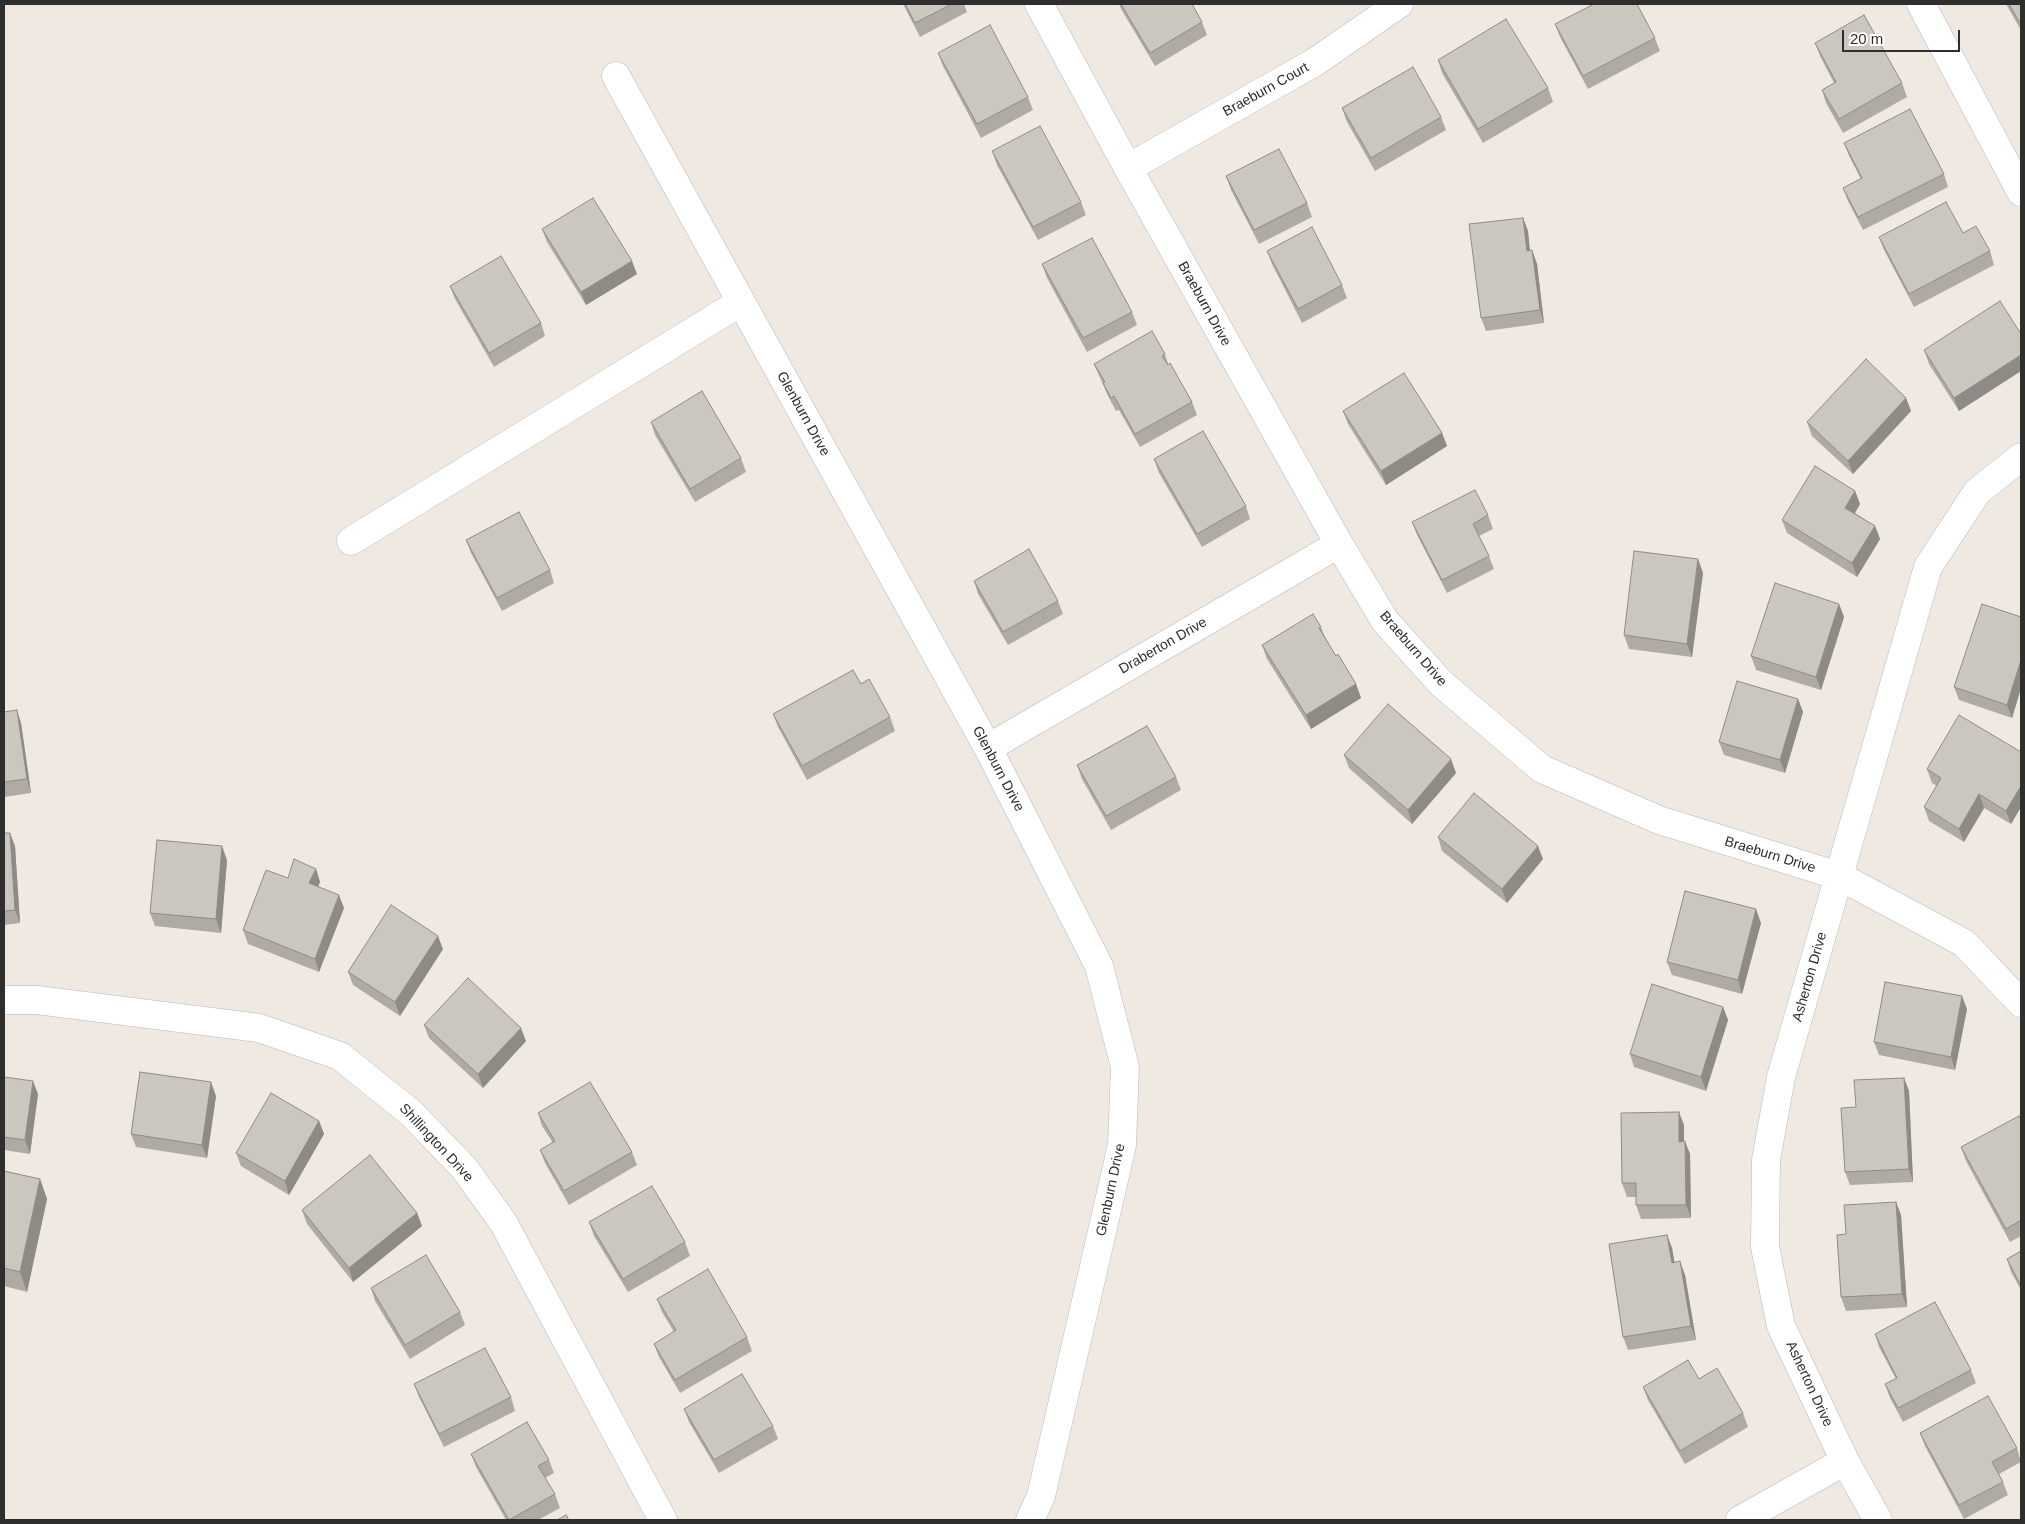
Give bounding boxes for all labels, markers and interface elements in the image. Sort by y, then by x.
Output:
scale bar [1845,20,1962,52]
text: 20 m [1850,30,1883,47]
street label: Braeburn Court [1220,59,1312,121]
street label: Braeburn Drive [1174,259,1234,349]
street label: Glenburn Drive [773,369,833,459]
street label: Braeburn Drive [1376,608,1450,690]
street label: Draberton Drive [1116,614,1210,678]
street label: Glenburn Drive [968,723,1028,815]
street label: Braeburn Drive [1723,833,1817,877]
street label: Asherton Drive [1789,930,1831,1024]
street label: Shillington Drive [395,1100,477,1186]
street label: Glenburn Drive [1093,1142,1129,1238]
street label: Asherton Drive [1782,1338,1836,1430]

